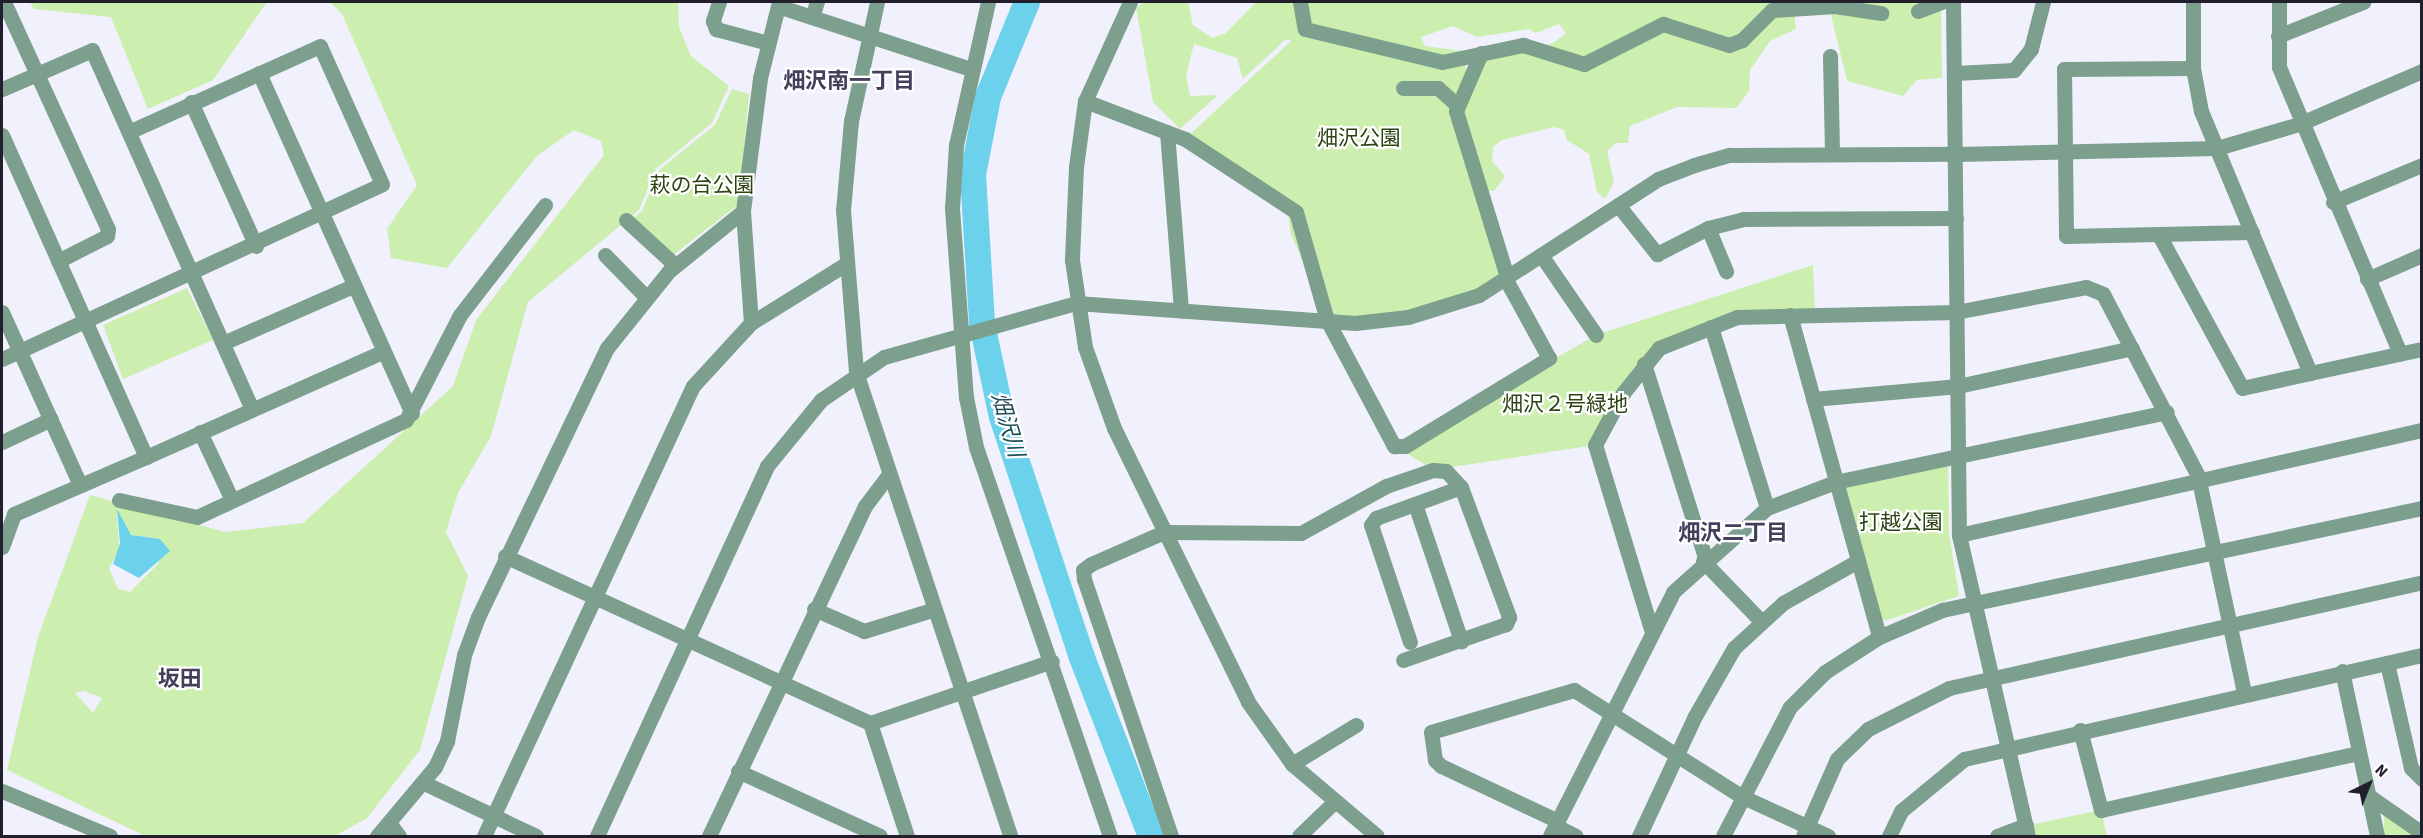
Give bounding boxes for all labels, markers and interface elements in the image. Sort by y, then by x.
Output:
district label: 畑沢南一丁目 [783,69,915,95]
park label: 畑沢公園 [1317,125,1401,151]
park label: 萩の台公園 [650,172,754,198]
water label: 畑沢川 [985,390,1029,460]
park label: 畑沢２号緑地 [1502,391,1628,417]
park label: 打越公園 [1859,509,1943,535]
district label: 畑沢二丁目 [1678,521,1788,547]
district label: 坂田 [158,667,202,693]
north arrow [2339,754,2399,814]
text: N [2370,759,2393,783]

